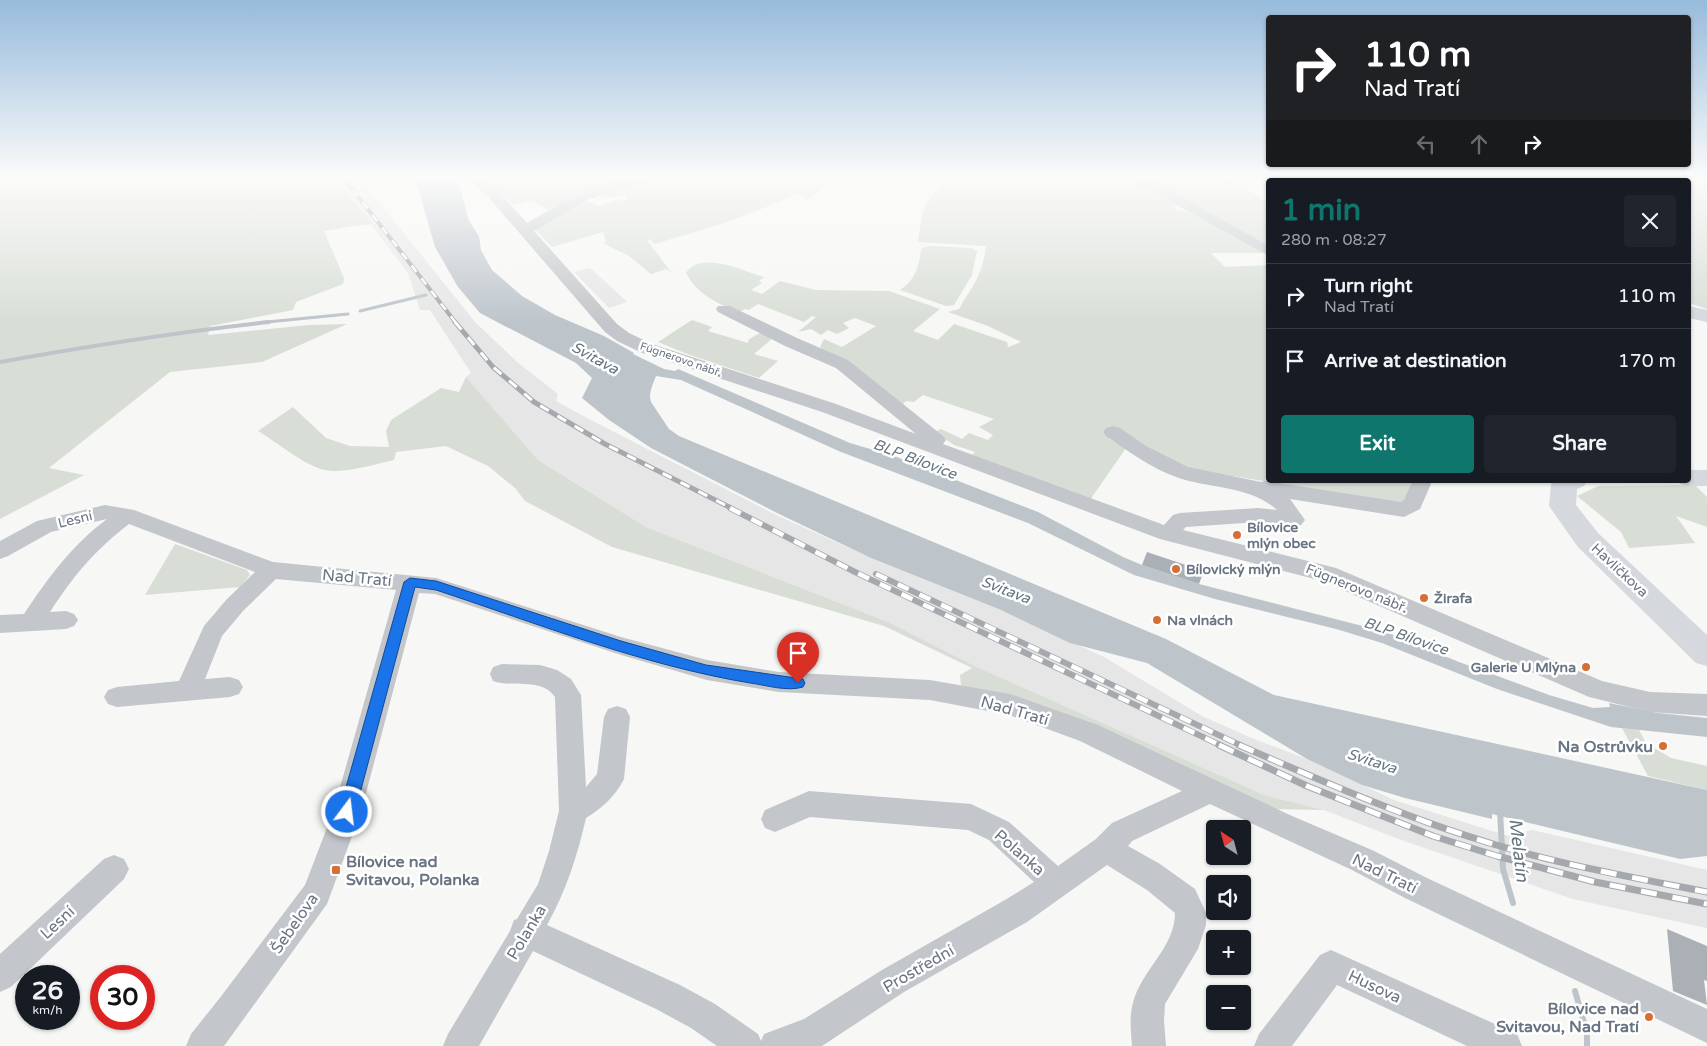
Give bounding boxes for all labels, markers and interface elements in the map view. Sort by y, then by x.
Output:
text: 110 m [1364,34,1471,76]
icon: right [1281,35,1346,100]
text: Nad Tratí [1364,76,1460,102]
icon: left [1412,130,1440,158]
icon: ahead [1465,130,1493,158]
icon: right [1518,130,1546,158]
text: 1 min [1281,192,1361,229]
button: close [1624,195,1676,247]
text: 280 m · 08:27 [1281,230,1387,250]
text: Turn right [1324,275,1412,297]
icon: right [1281,282,1309,310]
text: 110 m [1618,285,1676,307]
text: Nad Tratí [1324,297,1394,317]
water label: Svitava [568,338,622,378]
street label: Fügnerovo nábř. [638,339,723,380]
icon: arrive [1281,347,1309,375]
text: Arrive at destination [1324,350,1507,372]
text: 170 m [1618,350,1676,372]
button: Exit [1281,415,1474,473]
button: Share [1484,415,1676,473]
water label: BLP Bílovice [871,435,961,484]
street label: Lesní [56,507,95,532]
place label: Bílovice mlýn obec [1247,519,1316,552]
marker: Bílovice mlýn obec [1231,529,1243,541]
street label: Havlíčkova [1588,540,1652,601]
street label: Fügnerovo nábř. [1303,560,1410,617]
place label: Bílovický mlýn [1186,561,1281,578]
marker: Bílovický mlýn [1170,563,1182,575]
street label: Nad Tratí [321,565,393,591]
water label: Svitava [979,573,1033,608]
place label: Žirafa [1434,590,1473,607]
marker: Žirafa [1418,592,1430,604]
place label: Na vlnách [1167,612,1233,629]
water label: BLP Bílovice [1362,613,1452,659]
marker: Na vlnách [1151,614,1163,626]
pin [777,632,819,683]
icon: arrive [784,639,812,667]
place label: Galerie U Mlýna [1471,659,1576,676]
marker: Galerie U Mlýna [1580,661,1592,673]
street label: Nad Tratí [978,692,1051,730]
place label: Na Ostrůvku [1558,737,1653,757]
marker: Na Ostrůvku [1657,740,1669,752]
water label: Svitava [1345,745,1399,778]
position arrow [320,785,372,837]
water label: Melatín [1504,817,1534,884]
north arrow [1206,820,1251,865]
map controls [1206,820,1251,1030]
street label: Polanka [990,825,1049,880]
street label: Nad Tratí [1349,850,1420,898]
place label: Bílovice nad Svitavou, Polanka [346,852,479,890]
marker: Bílovice nad Svitavou, Polanka [330,864,342,876]
button: sound [1206,875,1251,920]
street label: Šebelova [267,890,323,958]
street label: Polanka [503,901,551,964]
street label: Lesní [36,902,79,944]
button: + [1206,930,1251,975]
street label: Prostřední [879,941,958,997]
speed limit sign: 30 [90,965,155,1030]
street label: Husova [1345,966,1404,1008]
text: 26 [32,976,63,1006]
button: − [1206,985,1251,1030]
place label: Bílovice nad Svitavou, Nad Tratí [1496,999,1639,1037]
text: km/h [32,1003,63,1017]
marker: Bílovice nad Svitavou, Nad Tratí [1643,1011,1655,1023]

